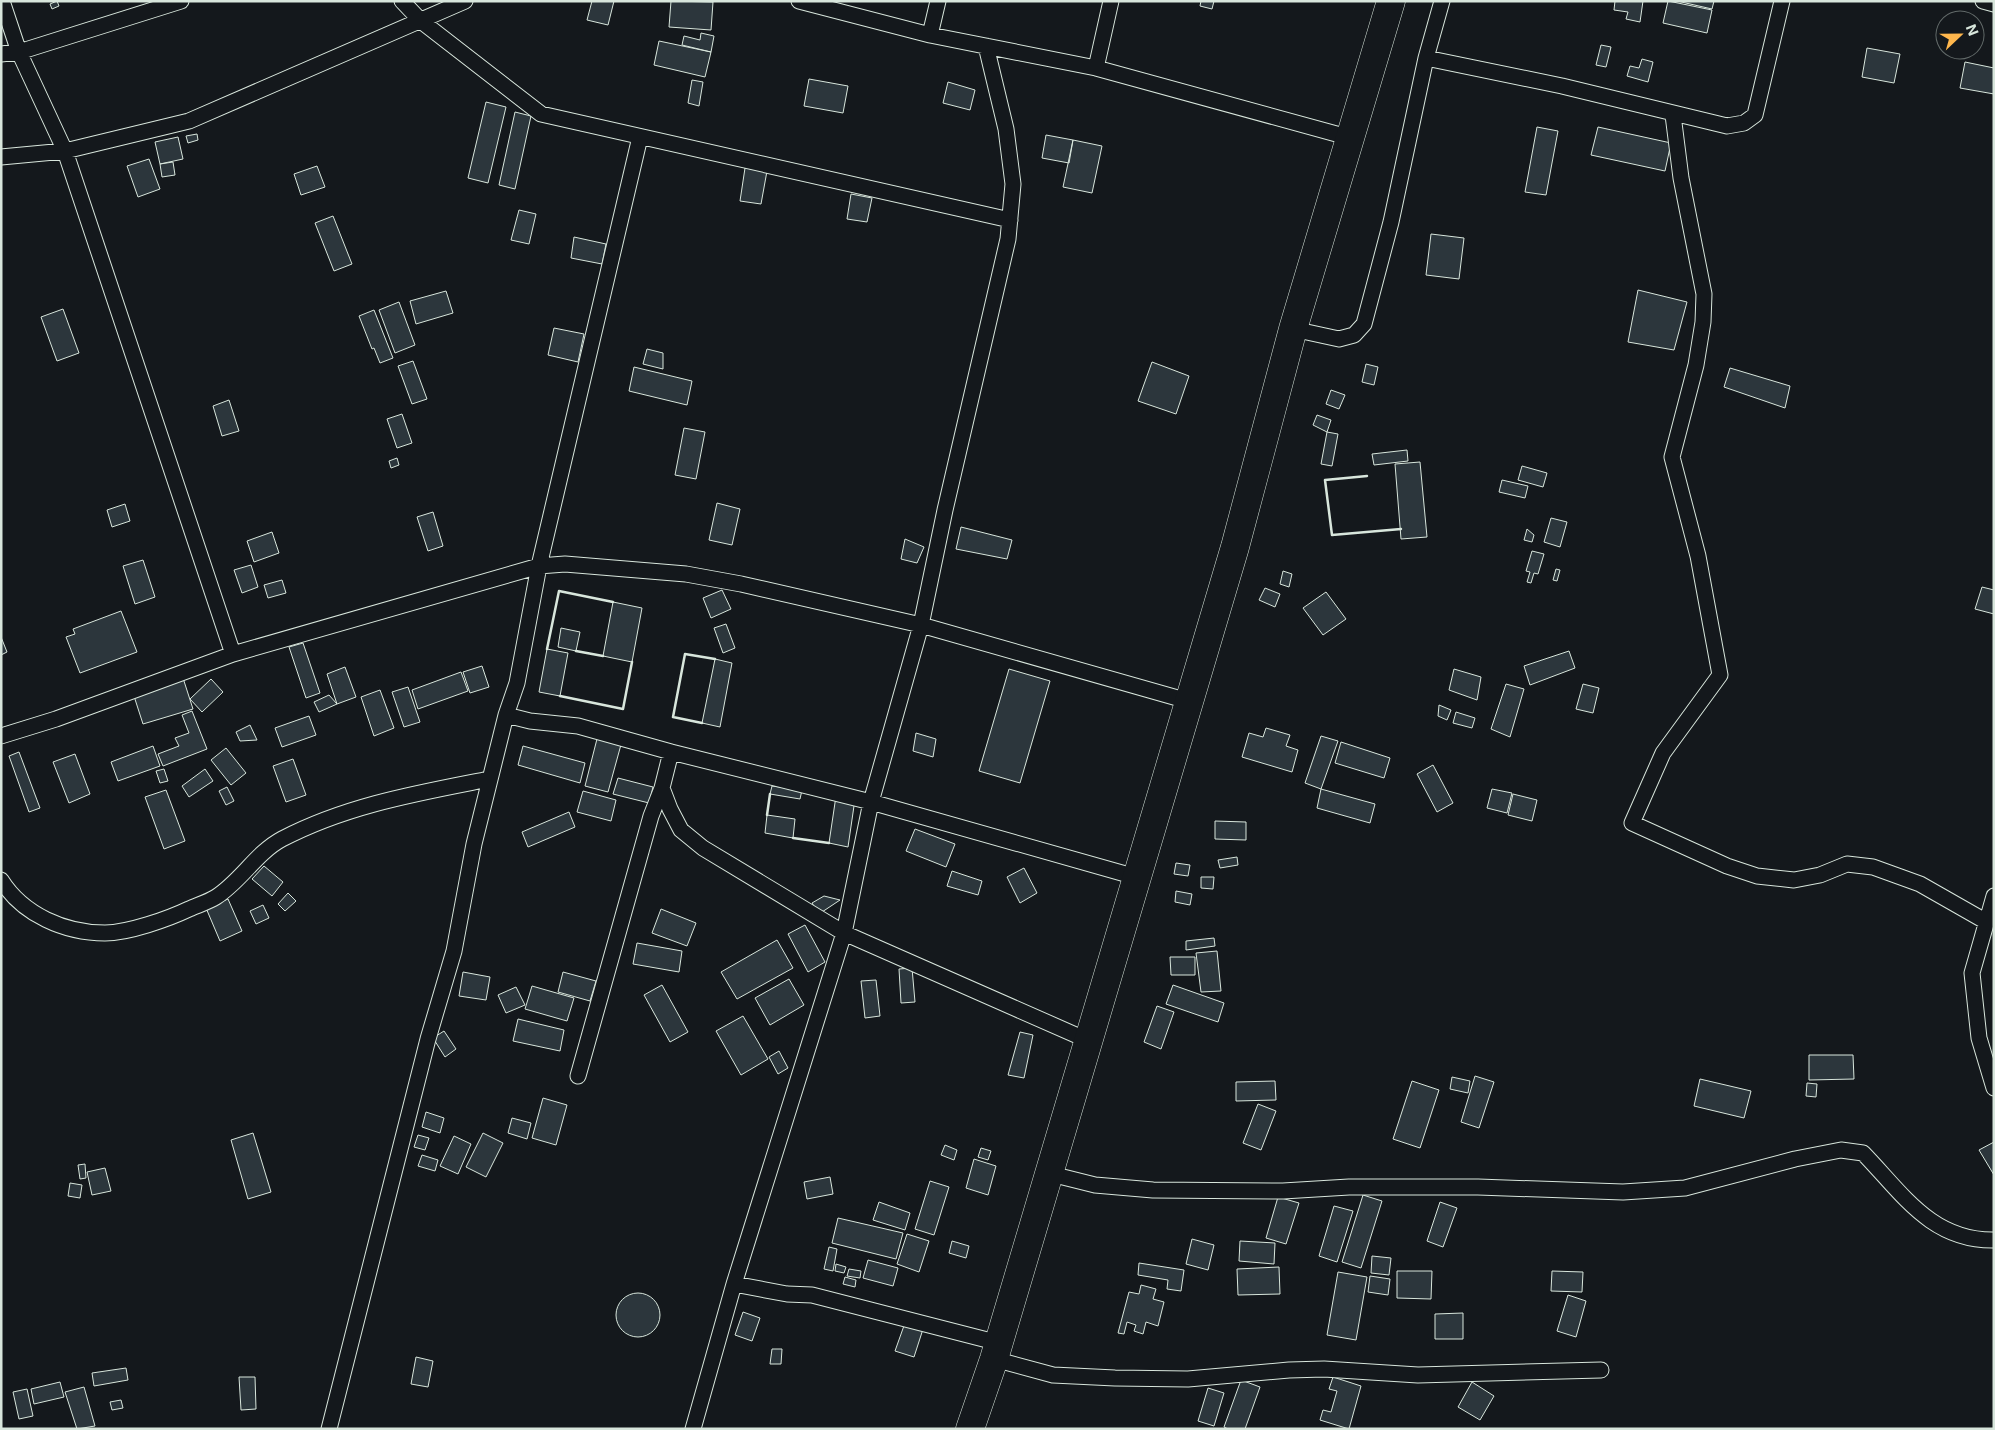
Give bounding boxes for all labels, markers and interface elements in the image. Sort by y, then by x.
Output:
north arrow [1935,10,1985,60]
text: N [1963,22,1982,38]

